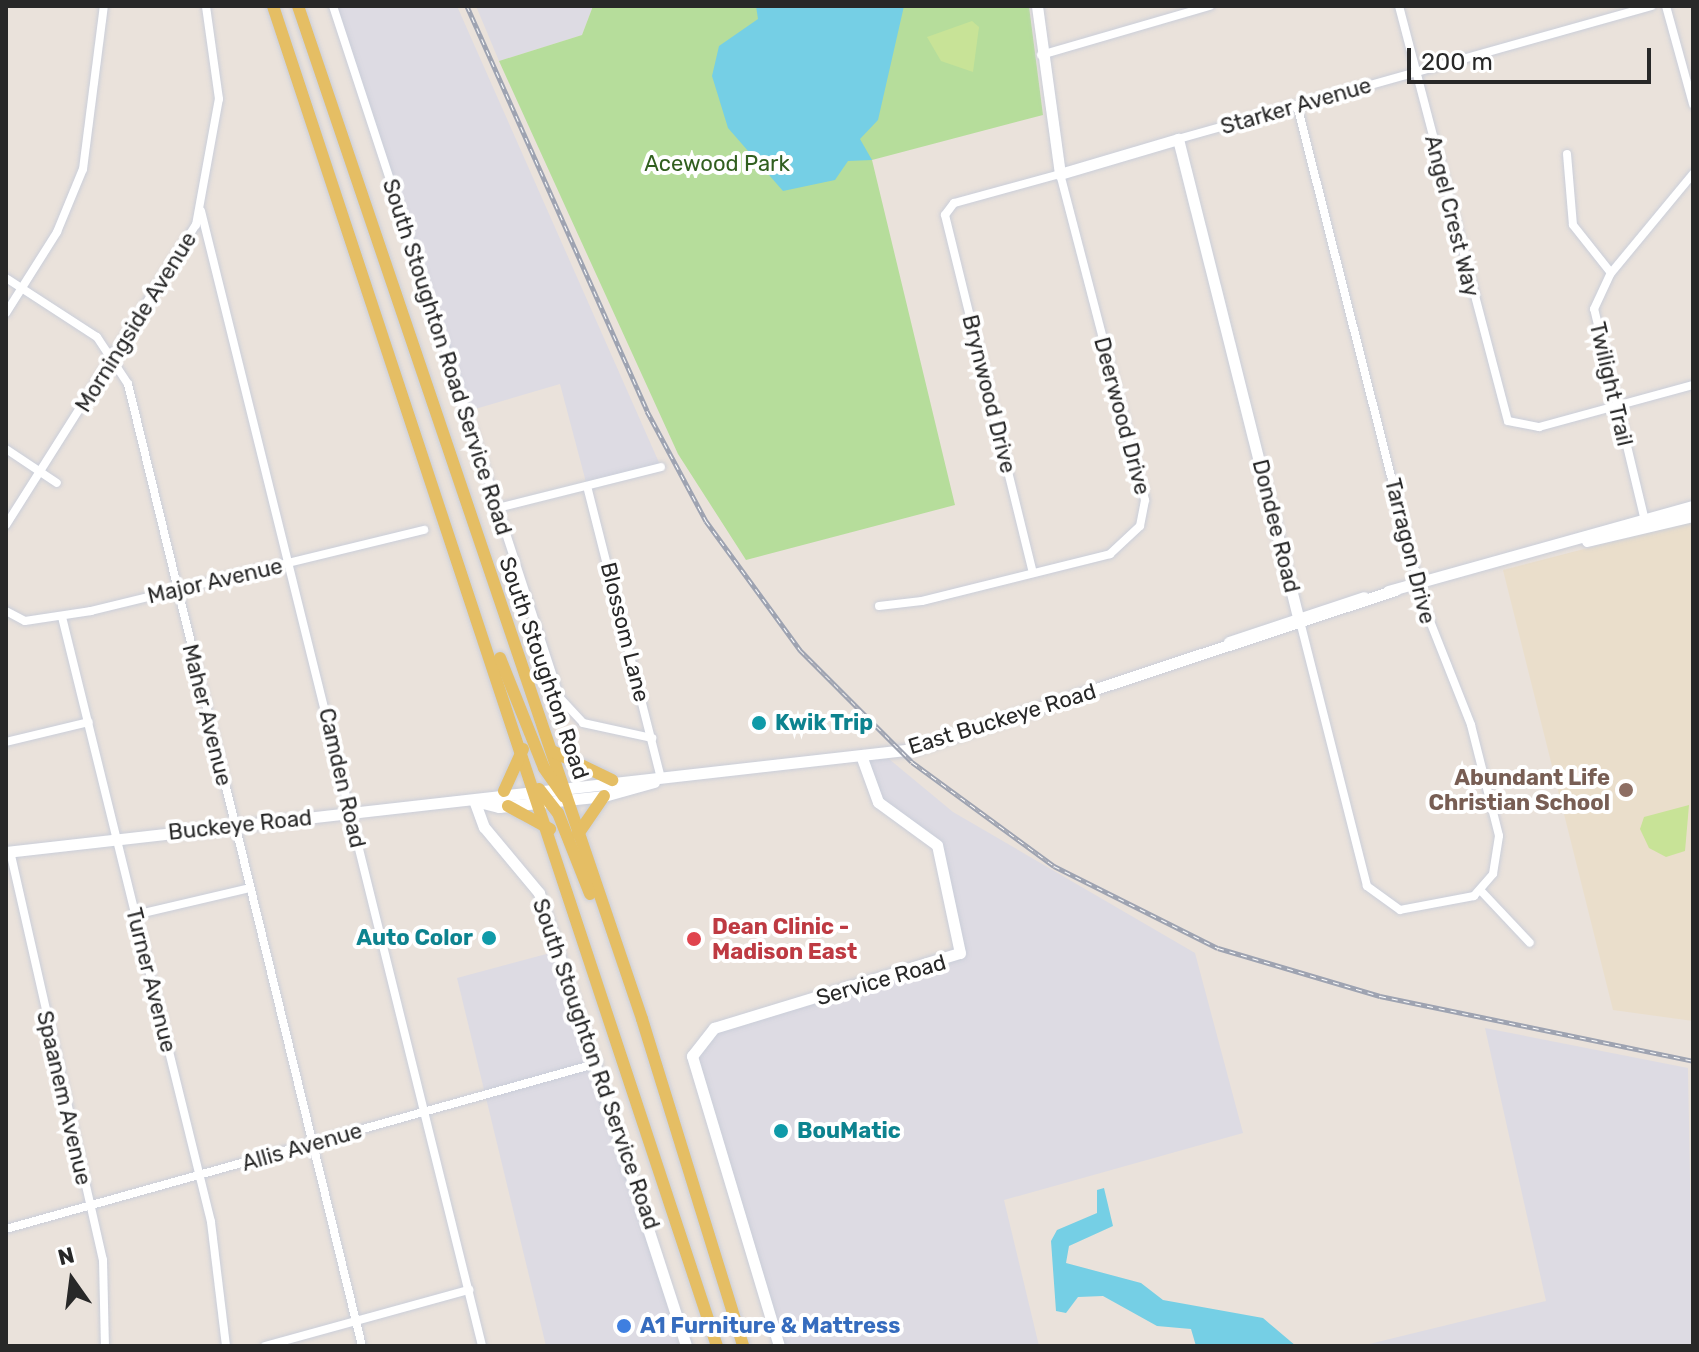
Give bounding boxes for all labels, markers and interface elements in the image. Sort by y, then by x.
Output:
scale bar [1411,32,1655,82]
text: 200 m [1421,48,1493,76]
street label: Starker Avenue [1217,72,1375,140]
street label: Angel Crest Way [1419,132,1485,300]
park label: Acewood Park [644,151,790,177]
street label: South Stoughton Road Service Road [377,176,517,538]
street label: Morningside Avenue [70,227,202,417]
street label: Brynwood Drive [957,312,1021,476]
street label: Twilight Trail [1584,319,1638,449]
street label: Deerwood Drive [1088,334,1156,498]
street label: Dondee Road [1247,457,1305,595]
street label: Tarragon Drive [1379,476,1441,626]
street label: Major Avenue [144,553,286,609]
street label: South Stoughton Road [493,553,595,783]
street label: Blossom Lane [595,559,655,705]
street label: Maher Avenue [177,641,237,789]
street label: East Buckeye Road [905,678,1099,760]
street label: Camden Road [313,706,371,850]
place label: Kwik Trip [775,710,874,736]
marker: Kwik Trip [750,714,768,732]
place label: Abundant Life Christian School [1428,764,1610,816]
marker: Abundant Life Christian School [1617,781,1635,799]
street label: Buckeye Road [167,804,313,846]
street label: South Stoughton Rd Service Road [527,895,665,1233]
street label: Turner Avenue [120,904,182,1056]
place label: Dean Clinic - Madison East [712,913,857,964]
place label: Auto Color [356,925,473,951]
marker: Dean Clinic - Madison East [683,928,705,950]
marker: Auto Color [480,929,498,947]
street label: Service Road [813,949,949,1011]
street label: Spaanem Avenue [31,1008,97,1188]
street label: Allis Avenue [239,1117,365,1177]
place label: BouMatic [797,1118,901,1144]
marker: BouMatic [772,1122,790,1140]
north arrow [32,1240,112,1320]
text: N [55,1241,77,1271]
place label: A1 Furniture & Mattress [640,1313,900,1339]
marker: A1 Furniture & Mattress [615,1317,633,1335]

